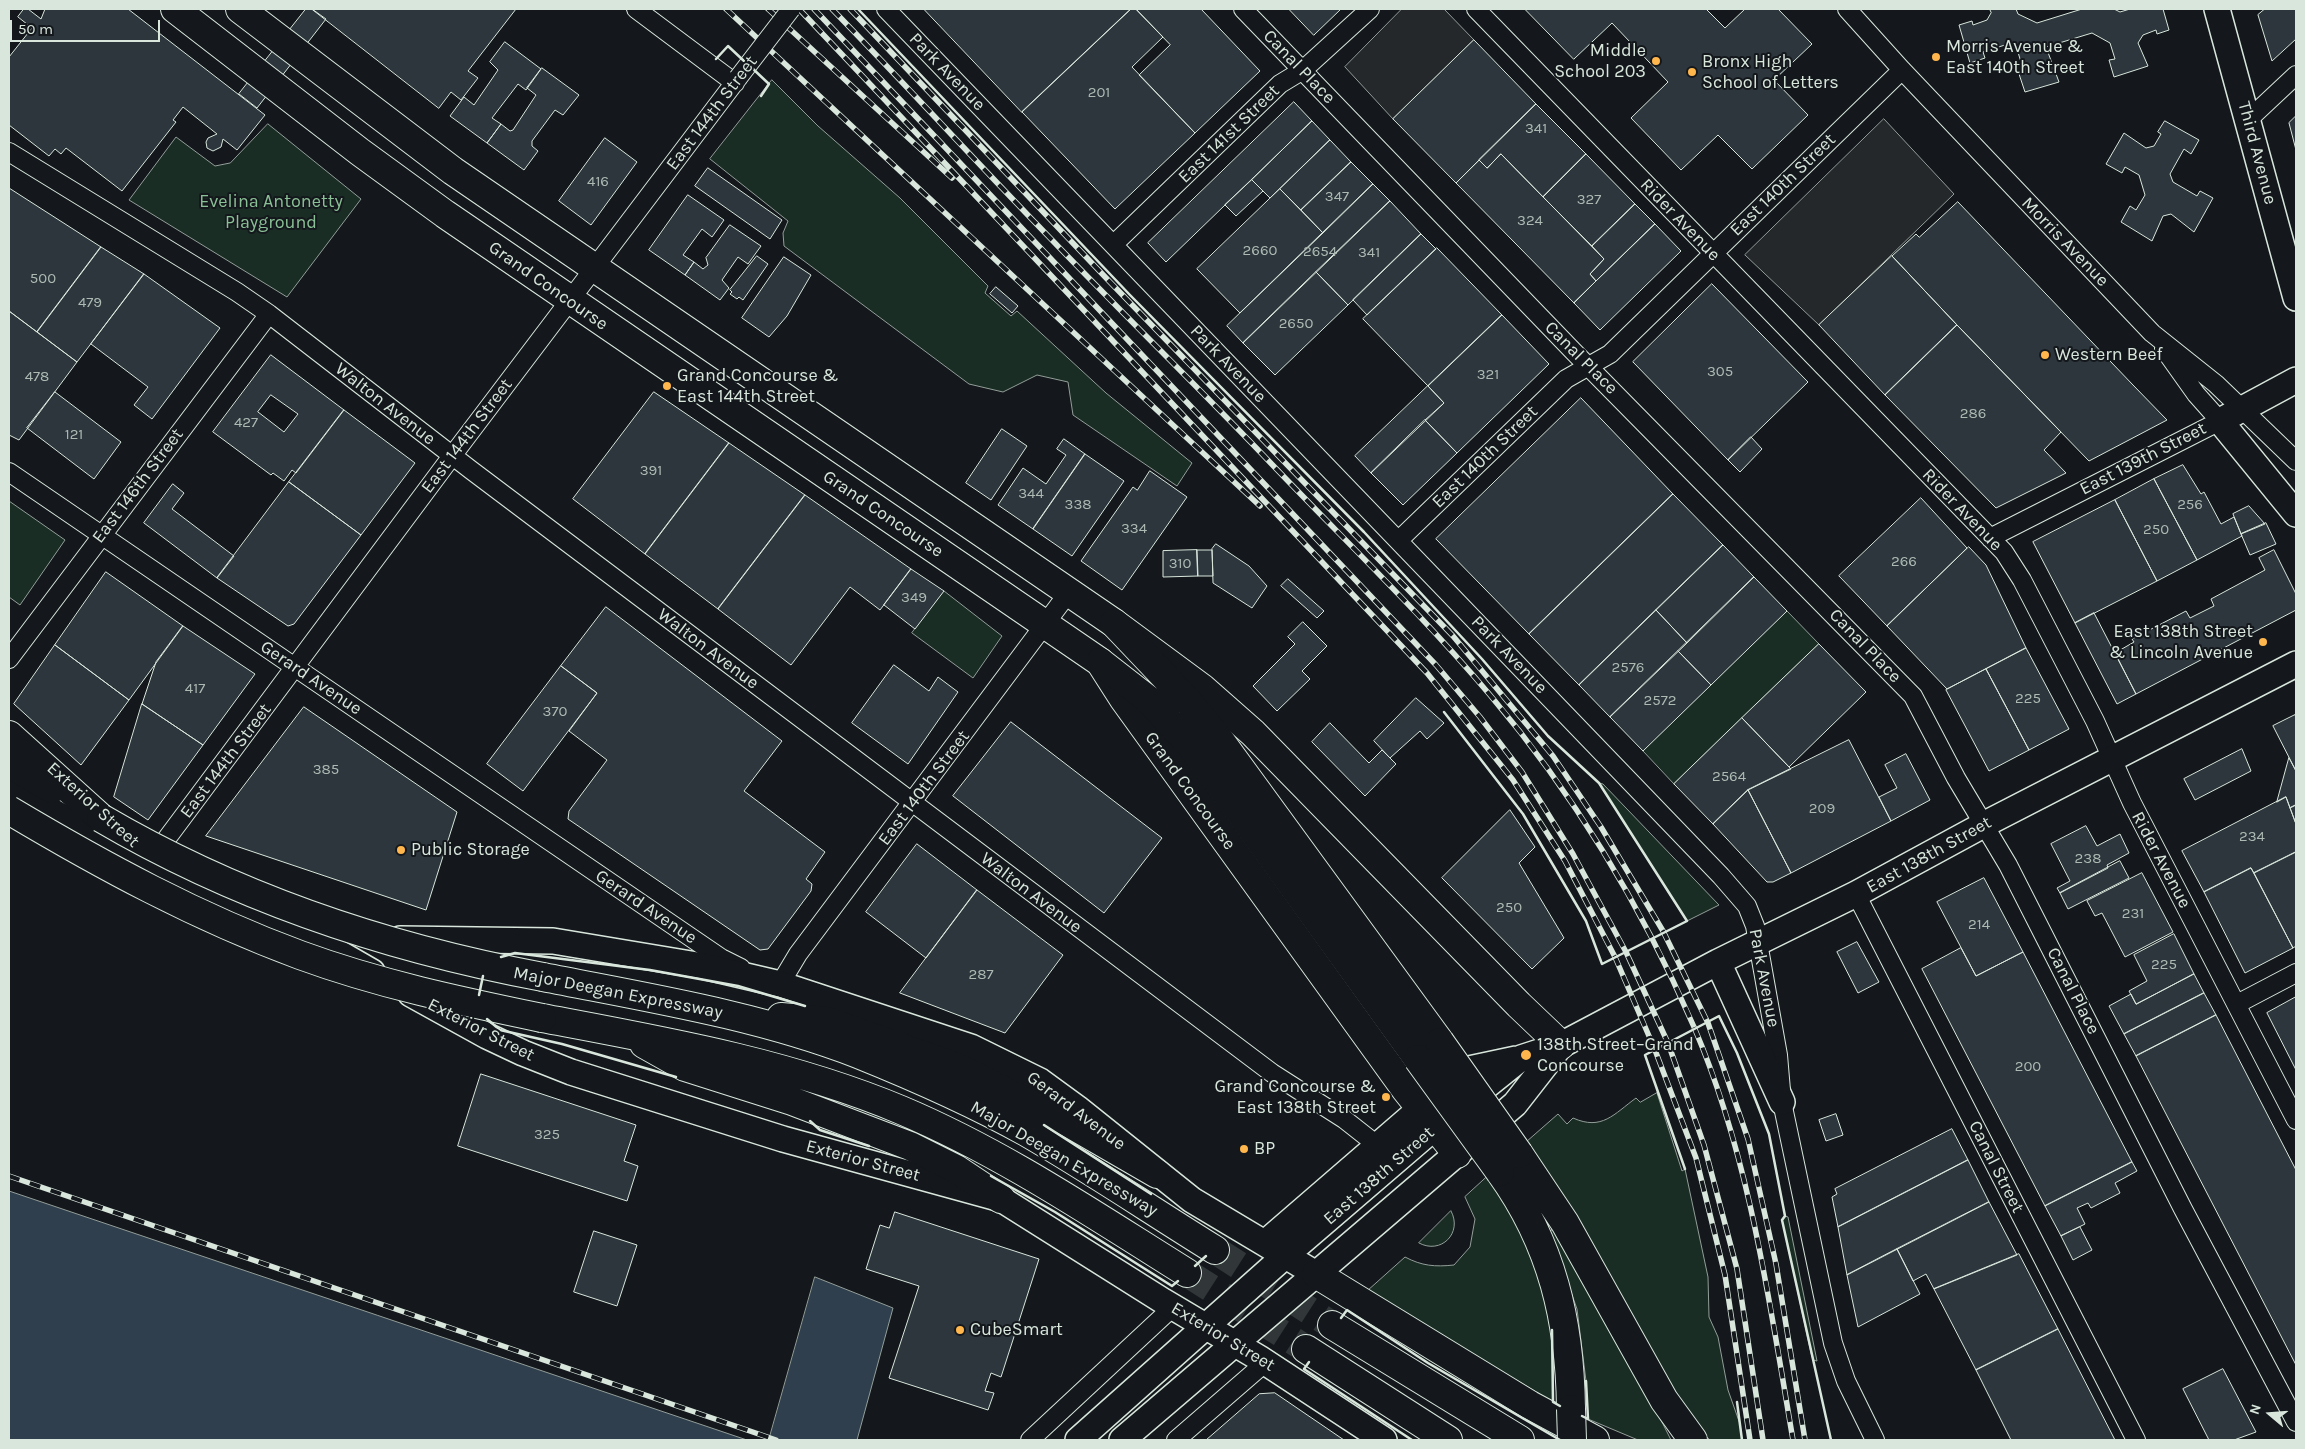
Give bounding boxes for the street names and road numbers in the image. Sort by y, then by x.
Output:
street label: Canal Place [1258,26,1340,108]
street label: Park Avenue [904,29,990,115]
street label: East 144th Street [662,51,762,175]
street label: East 141st Street [1174,80,1284,188]
street label: Third Avenue [2233,99,2281,207]
street label: East 140th Street [1726,129,1840,241]
street label: Rider Avenue [1635,174,1725,266]
street label: Morris Avenue [2017,193,2113,291]
street label: Grand Concourse [484,237,612,335]
street label: Canal Place [1540,317,1622,399]
street label: Park Avenue [1185,321,1271,407]
street label: Walton Avenue [331,358,439,450]
street label: East 144th Street [417,374,517,498]
street label: East 140th Street [1428,401,1542,513]
street label: East 139th Street [2076,418,2210,500]
street label: East 146th Street [88,424,188,548]
street label: Rider Avenue [1917,464,2007,556]
street label: Grand Concourse [819,466,947,562]
street label: Walton Avenue [653,604,763,694]
street label: Canal Place [1824,605,1906,687]
street label: Park Avenue [1466,612,1552,698]
street label: Gerard Avenue [256,636,366,720]
street label: East 144th Street [176,699,276,823]
street label: East 140th Street [874,726,974,850]
street label: Grand Concourse [1140,728,1240,854]
street label: Exterior Street [42,758,144,852]
street label: Rider Avenue [2127,808,2195,912]
street label: East 138th Street [1863,812,1995,898]
street label: Walton Avenue [976,848,1086,938]
street label: Gerard Avenue [591,865,701,949]
street label: Park Avenue [1744,927,1784,1029]
street label: Canal Place [2042,944,2104,1038]
street label: Major Deegan Expressway [511,962,725,1024]
street label: Exterior Street [424,994,538,1066]
street label: Gerard Avenue [1022,1067,1130,1155]
street label: Major Deegan Expressway [966,1096,1162,1222]
street label: Canal Street [1964,1117,2028,1217]
street label: East 138th Street [1319,1122,1439,1230]
street label: Exterior Street [804,1135,922,1187]
street label: Exterior Street [1167,1298,1279,1376]

